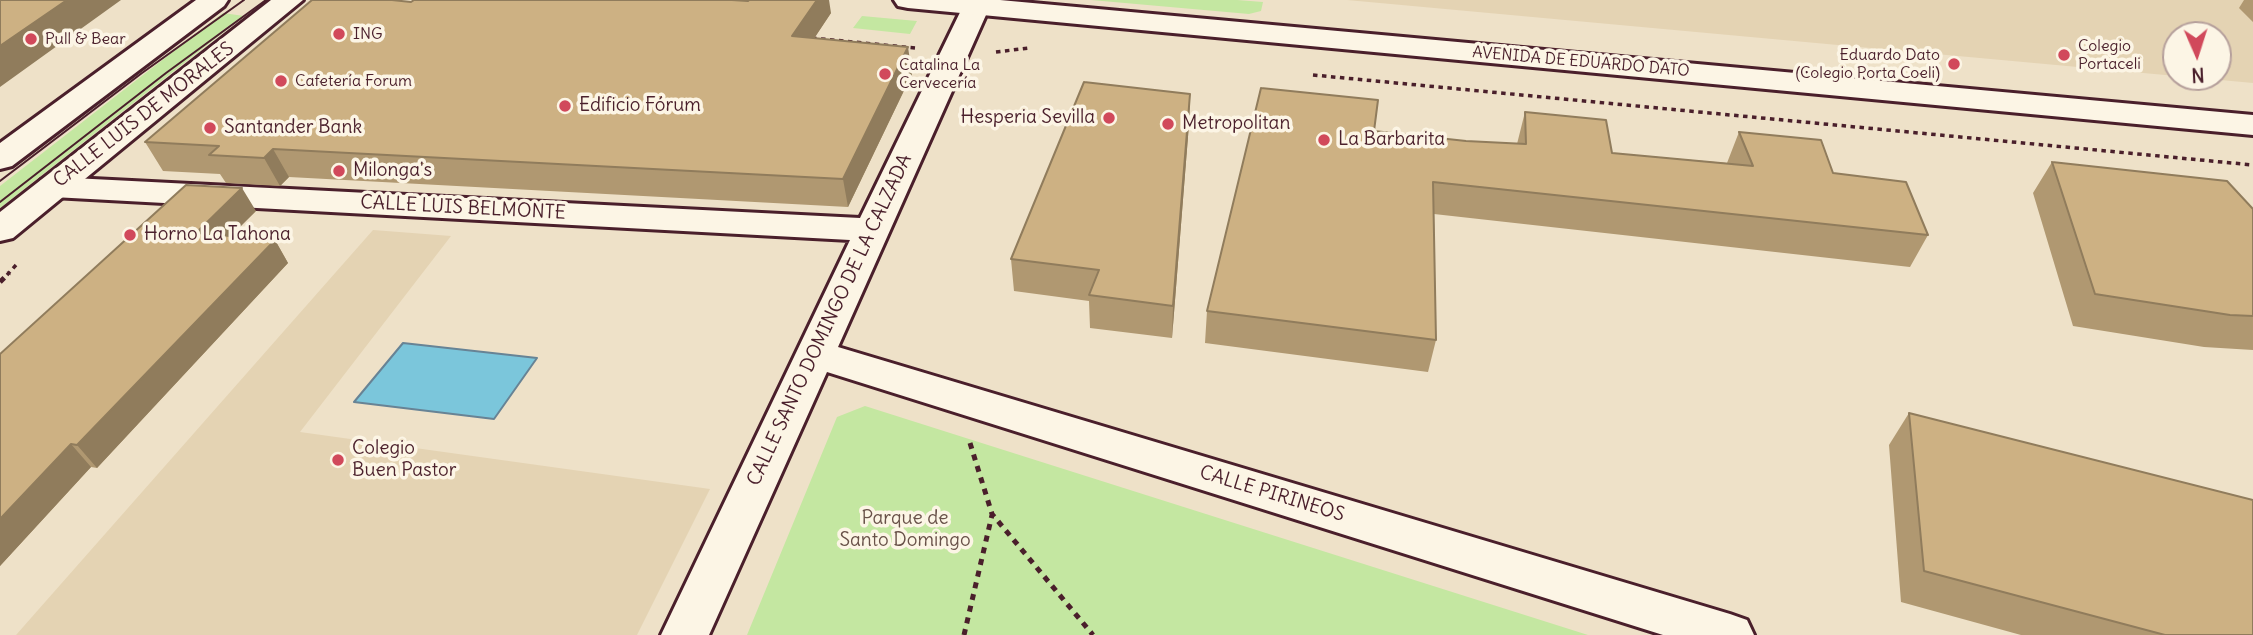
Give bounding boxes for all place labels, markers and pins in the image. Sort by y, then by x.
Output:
place label: ING [353,24,383,44]
marker: ING [331,26,347,42]
place label: Pull & Bear [45,29,126,49]
marker: Pull & Bear [23,31,39,47]
place label: Colegio Portaceli [2078,36,2141,74]
place label: Eduardo Dato (Colegio Porta Coeli) [1795,45,1940,83]
marker: Colegio Portaceli [2056,47,2072,63]
place label: Catalina La Cervecería [899,55,980,93]
marker: Eduardo Dato (Colegio Porta Coeli) [1946,56,1962,72]
marker: Catalina La Cervecería [877,66,893,82]
place label: Cafetería Forum [295,71,412,91]
marker: Cafetería Forum [273,73,289,89]
place label: Edificio Fórum [579,95,701,117]
marker: Edificio Fórum [557,98,573,114]
place label: Hesperia Sevilla [961,107,1095,129]
marker: Hesperia Sevilla [1101,110,1117,126]
place label: Metropolitan [1182,113,1290,135]
marker: Metropolitan [1160,116,1176,132]
place label: Santander Bank [224,117,362,139]
marker: Santander Bank [202,120,218,136]
place label: La Barbarita [1338,129,1445,151]
marker: La Barbarita [1316,132,1332,148]
place label: Milonga's [353,160,432,182]
marker: Milonga's [331,163,347,179]
place label: Horno La Tahona [144,224,291,246]
marker: Horno La Tahona [122,227,138,243]
place label: Colegio Buen Pastor [352,438,456,482]
marker: Colegio Buen Pastor [330,452,346,468]

